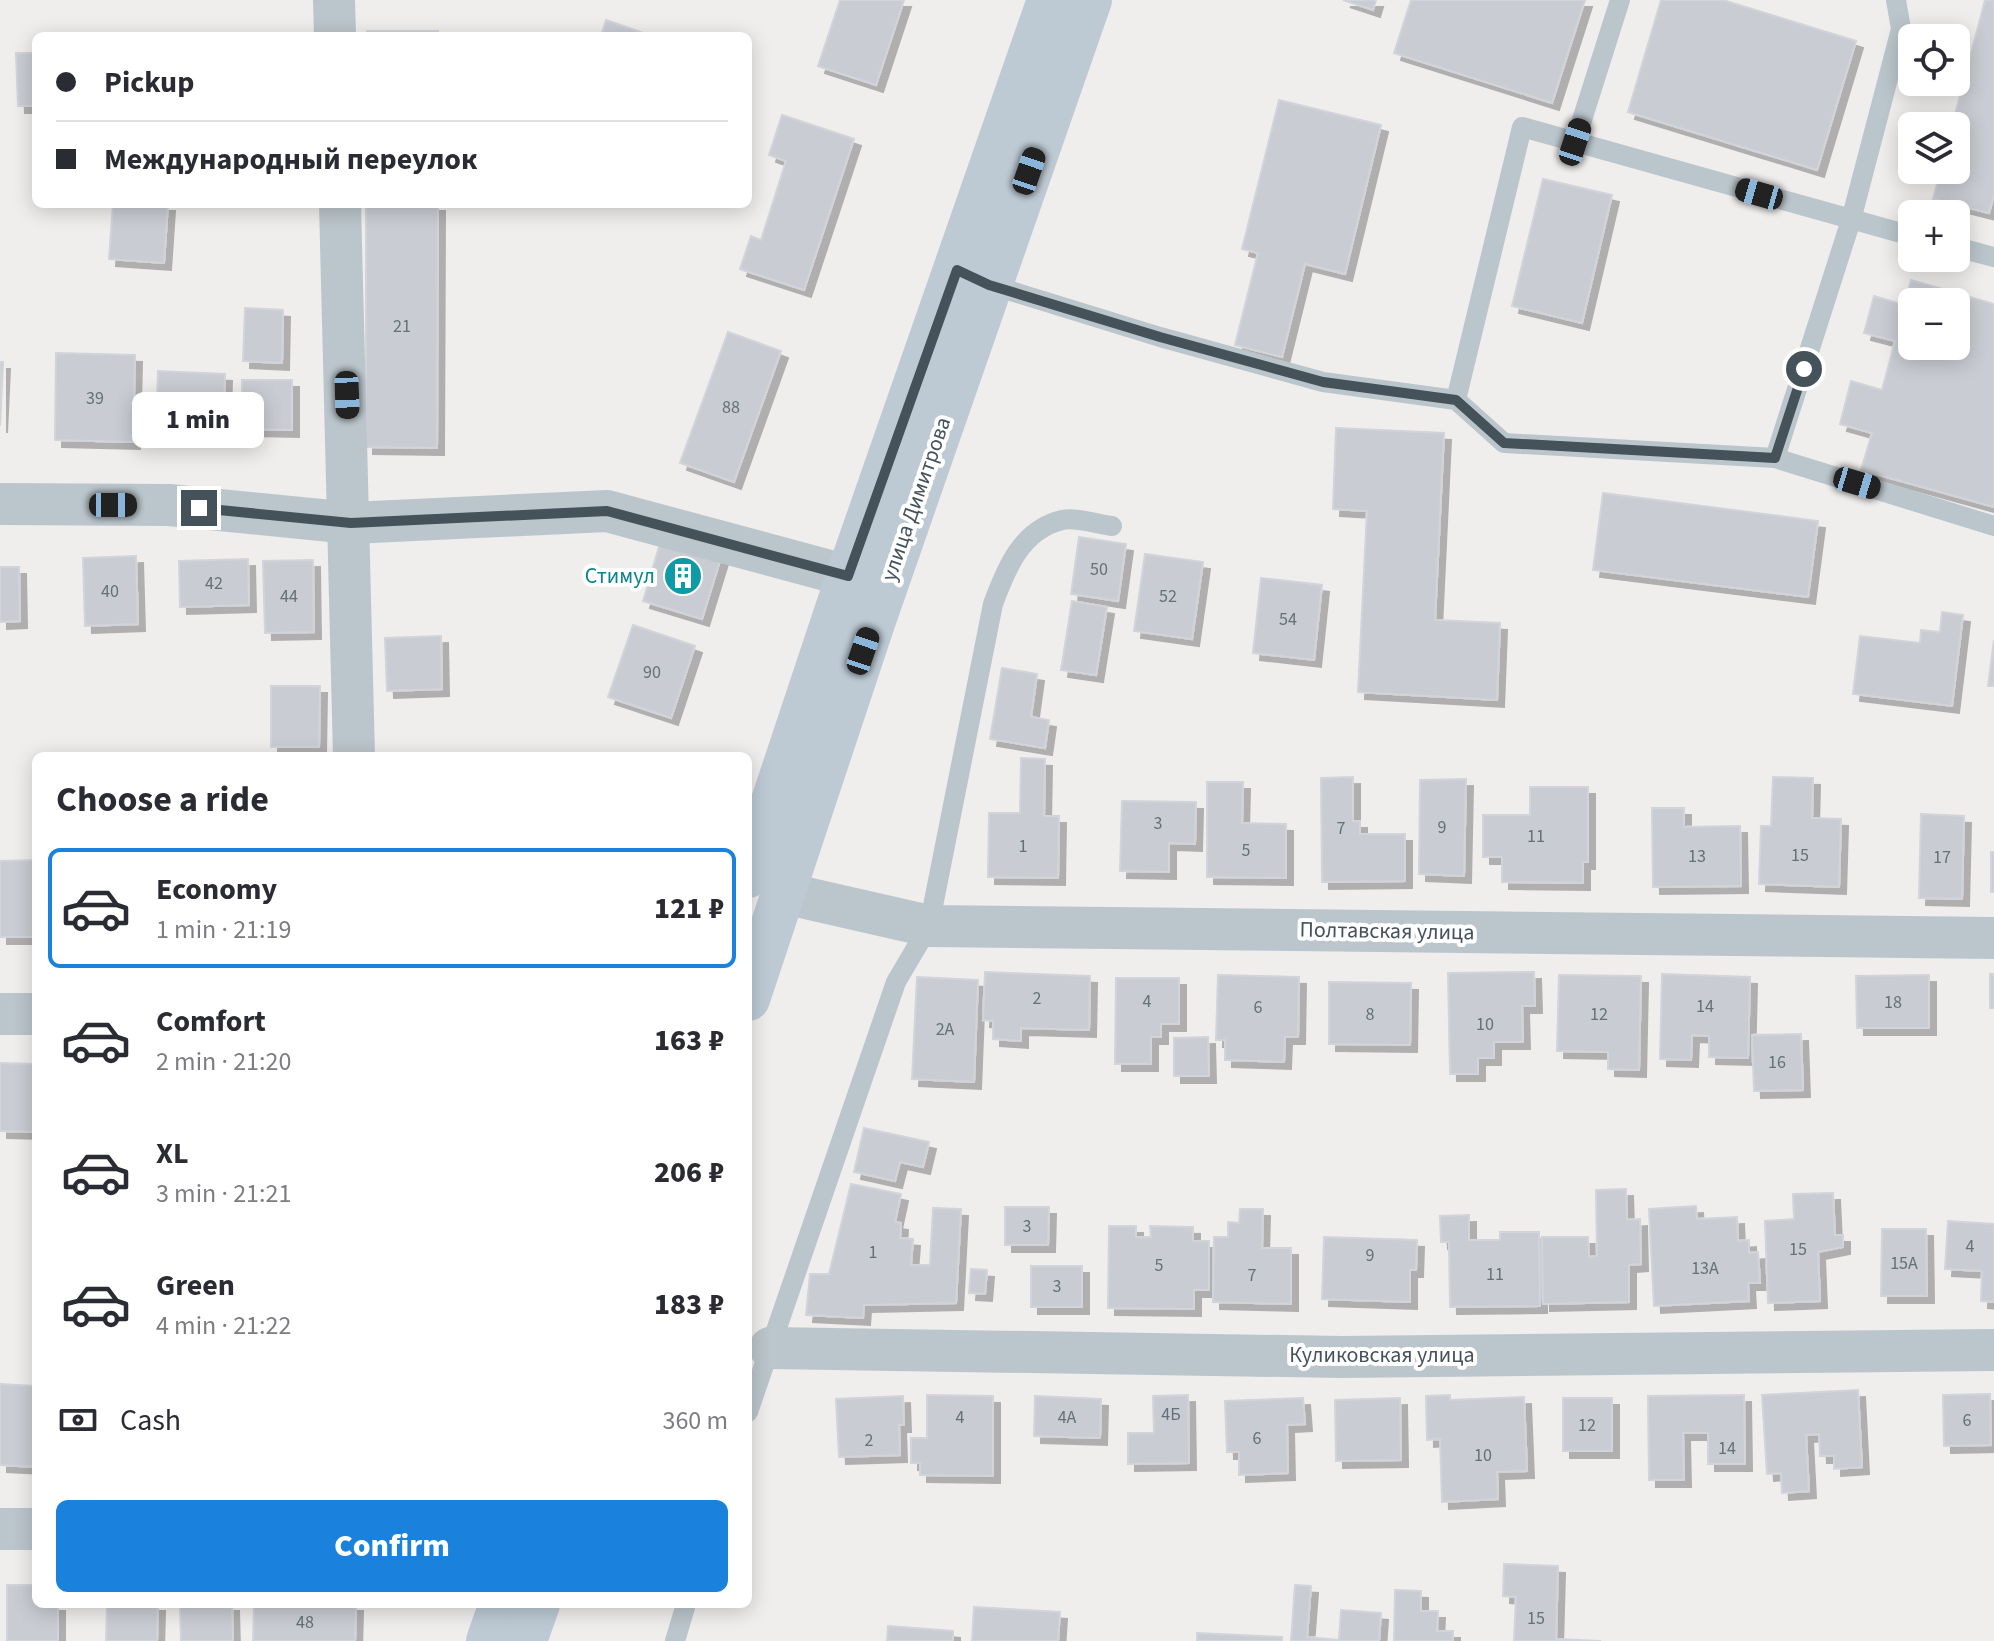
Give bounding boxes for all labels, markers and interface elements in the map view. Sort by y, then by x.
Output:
map controls [1898,24,1970,360]
button: locate [1898,24,1970,96]
text: Pickup [104,61,194,104]
button: layers [1898,112,1970,184]
car [1556,115,1594,169]
text: Международный переулок [104,138,477,181]
car [1010,144,1048,198]
car [1733,176,1785,212]
button: + [1898,200,1970,272]
button: − [1898,288,1970,360]
house number: 21 [393,314,411,339]
route start [1786,351,1822,387]
car [334,371,360,419]
house number: 39 [86,386,104,411]
callout: 1 min [133,392,265,448]
house number: 88 [722,395,740,420]
text: 1 min [166,401,230,438]
street label: улица Димитрова [873,413,959,585]
car [1831,465,1883,501]
route end [181,490,217,526]
car [89,493,137,517]
building icon: Стимул [662,555,704,597]
house number: 50 [1090,557,1108,582]
place label: Стимул [585,560,655,592]
house number: 42 [205,571,223,596]
house number: 40 [101,579,119,604]
house number: 44 [280,584,298,609]
house number: 52 [1159,584,1177,609]
house number: 54 [1279,607,1297,632]
car [844,624,882,678]
house number: 90 [643,660,661,685]
text: Choose a ride [56,774,269,825]
house number: 3 [1154,811,1163,836]
house number: 9 [1438,815,1447,840]
house number: 7 [1337,816,1346,841]
house number: 11 [1527,824,1545,849]
house number: 1 [1019,834,1027,859]
house number: 5 [1242,838,1251,863]
house number: 15 [1791,843,1809,868]
house number: 13 [1688,844,1706,869]
house number: 17 [1933,845,1951,870]
text: Economy [156,868,277,911]
icon: car [60,872,132,944]
text: 121 ₽ [654,887,724,930]
text: 1 min · 21:19 [156,911,291,948]
street label: Полтавская улица [1299,913,1475,949]
house number: 2 [1033,986,1042,1011]
house number: 4 [1143,989,1152,1014]
house number: 18 [1884,990,1902,1015]
house number: 14 [1696,994,1714,1019]
house number: 6 [1254,995,1263,1020]
text: Comfort [156,1000,266,1043]
house number: 8 [1366,1002,1375,1027]
house number: 12 [1590,1002,1608,1027]
icon: car [60,1004,132,1076]
house number: 10 [1476,1012,1494,1037]
house number: 2А [936,1017,955,1042]
text: 163 ₽ [654,1019,724,1062]
text: 2 min · 21:20 [156,1043,291,1080]
house number: 16 [1768,1050,1786,1075]
text: XL [156,1132,189,1175]
icon: car [60,1136,132,1208]
text: 206 ₽ [654,1151,724,1194]
text: 3 min · 21:21 [156,1175,291,1212]
house number: 3 [1023,1214,1032,1239]
house number: 4 [1966,1234,1975,1259]
house number: 15 [1789,1237,1807,1262]
house number: 1 [869,1240,877,1265]
house number: 9 [1366,1243,1375,1268]
house number: 15А [1890,1251,1918,1276]
house number: 5 [1155,1253,1164,1278]
house number: 13А [1691,1256,1719,1281]
house number: 11 [1486,1262,1504,1287]
house number: 7 [1248,1263,1257,1288]
text: Green [156,1264,235,1307]
icon: car [60,1268,132,1340]
house number: 3 [1053,1274,1062,1299]
text: 183 ₽ [654,1283,724,1326]
text: 4 min · 21:22 [156,1307,291,1344]
street label: Куликовская улица [1289,1339,1475,1371]
icon: cash [56,1398,100,1442]
text: Cash [120,1399,181,1442]
text: 360 m [662,1402,728,1439]
house number: 4Б [1161,1402,1181,1427]
house number: 4 [956,1405,965,1430]
house number: 4А [1058,1405,1077,1430]
house number: 6 [1963,1408,1972,1433]
house number: 12 [1578,1413,1596,1438]
house number: 6 [1253,1426,1262,1451]
house number: 2 [865,1428,874,1453]
house number: 14 [1718,1436,1736,1461]
house number: 10 [1474,1443,1492,1468]
button: Confirm [56,1500,728,1592]
house number: 15 [1527,1606,1545,1631]
house number: 48 [296,1610,314,1635]

